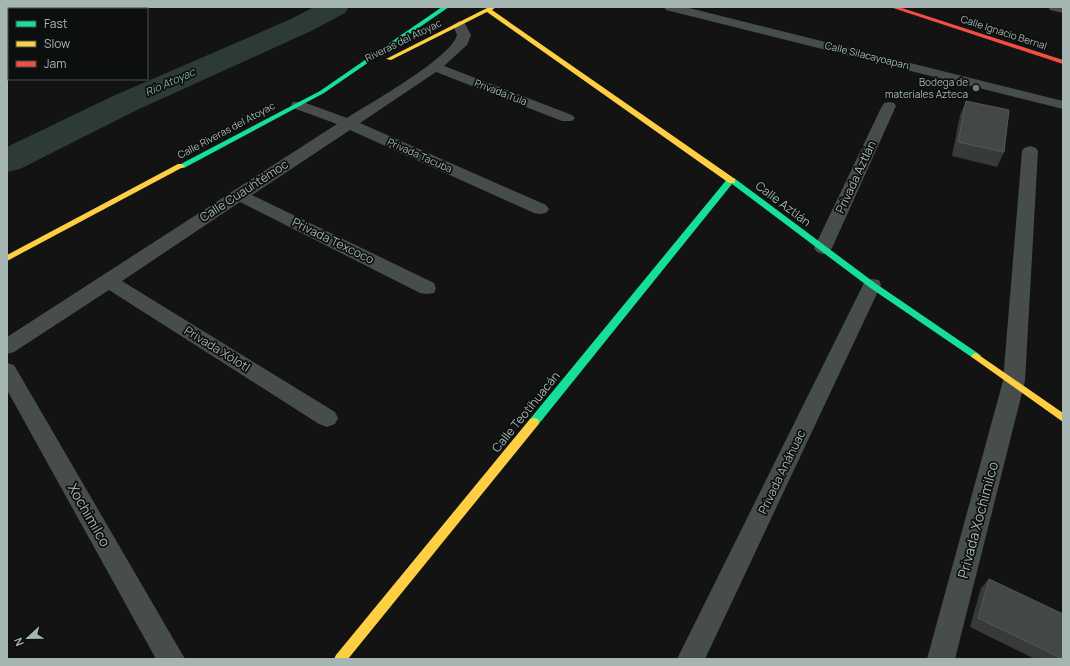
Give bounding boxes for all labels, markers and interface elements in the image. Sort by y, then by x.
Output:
legend [8,8,148,80]
street label: Calle Ignacio Bernal [959,11,1049,53]
text: Fast [44,15,68,32]
street label: Riveras del Atoyac [362,15,444,65]
text: Slow [44,35,70,52]
street label: Calle Silacayoapan [823,38,911,72]
text: Jam [44,55,66,72]
water label: Río Atoyac [142,64,198,99]
place label: Bodega de materiales Azteca [885,75,968,101]
street label: Privada Tula [473,76,529,108]
marker: Bodega de materiales Azteca [971,83,981,93]
street label: Calle Riveras del Atoyac [175,98,278,162]
street label: Privada Tacuba [385,134,455,176]
street label: Privada Aztlán [831,138,880,216]
street label: Calle Cuauhtémoc [196,155,292,226]
street label: Calle Aztlán [752,177,815,230]
street label: Privada Texcoco [289,213,377,268]
street label: Privada Xólotl [181,322,253,376]
street label: Calle Teotihuacán [488,368,564,456]
street label: Privada Anáhuac [754,426,809,517]
street label: Privada Xochimilco [953,459,1002,580]
street label: Xochimilco [64,480,115,550]
north arrow [8,618,48,658]
text: N [10,635,27,648]

